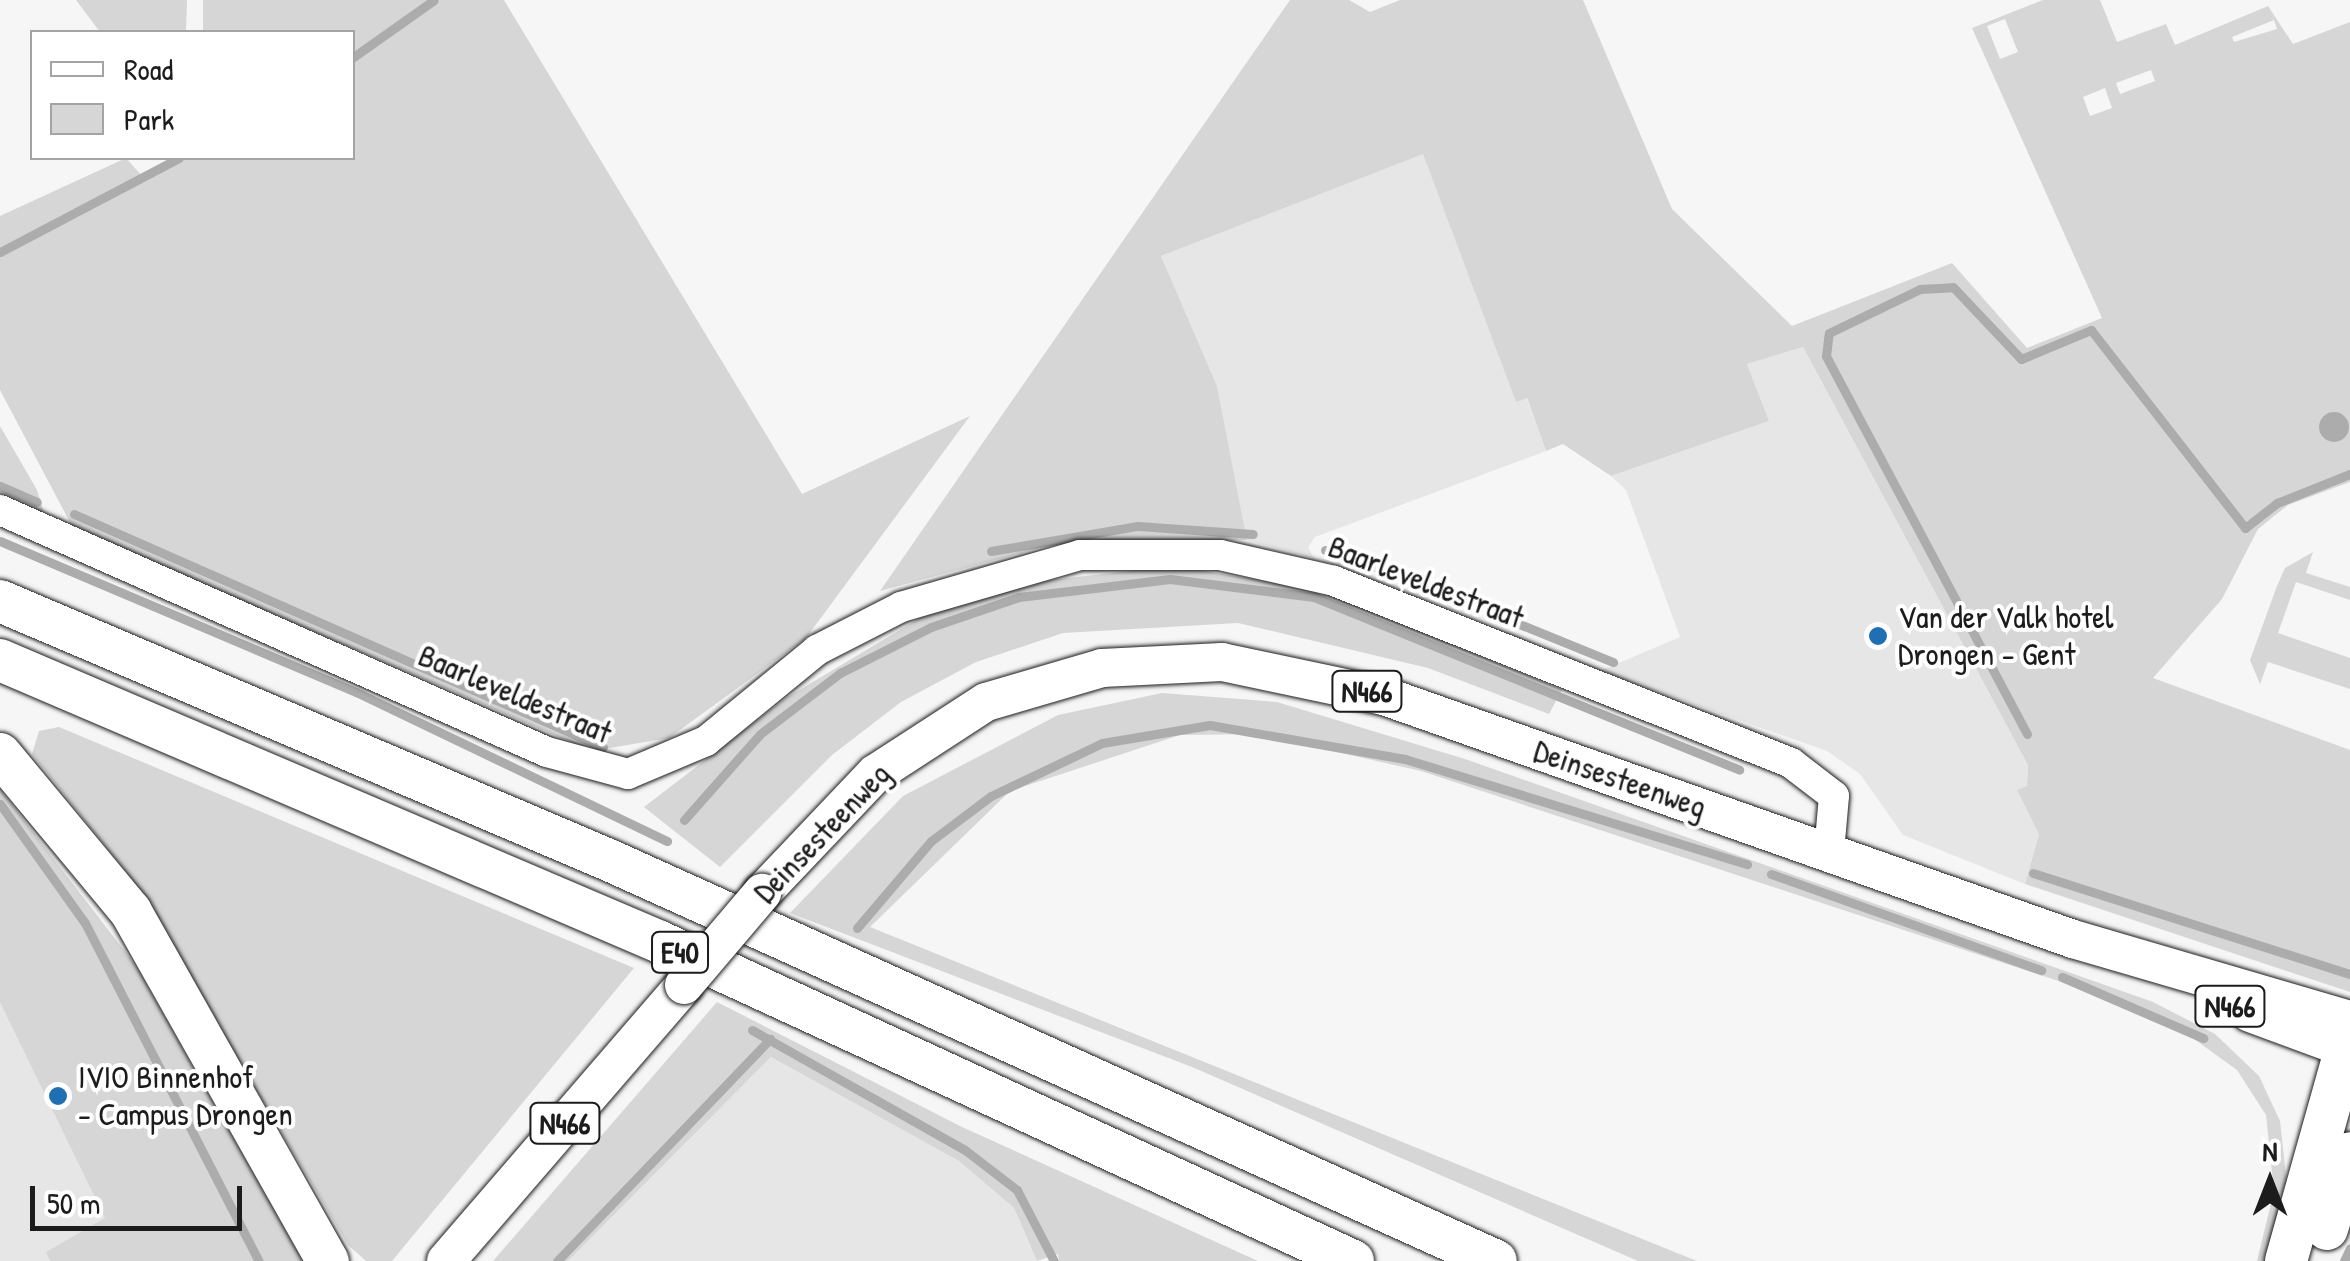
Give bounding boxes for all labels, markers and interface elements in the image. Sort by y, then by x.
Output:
legend [30,30,355,160]
text: Road [124,49,173,89]
text: Park [124,99,174,139]
street label: Baarleveldestraat [1323,527,1529,637]
place label: Van der Valk hotel Drongen - Gent [1898,599,2114,674]
marker: Van der Valk hotel Drongen - Gent [1867,625,1889,647]
street label: Baarleveldestraat [413,636,617,752]
road number: N466 [1330,666,1404,716]
street label: Deinsesteenweg [1529,732,1711,826]
street label: Deinsesteenweg [746,755,898,911]
road number: E40 [650,927,710,977]
road number: N466 [2192,981,2268,1031]
place label: IVIO Binnenhof - Campus Drongen [78,1059,293,1134]
marker: IVIO Binnenhof - Campus Drongen [47,1085,69,1107]
road number: N466 [528,1098,602,1148]
north arrow [2220,1131,2320,1231]
text: N [2263,1132,2277,1170]
scale bar [35,1166,248,1228]
text: 50 m [47,1183,100,1223]

